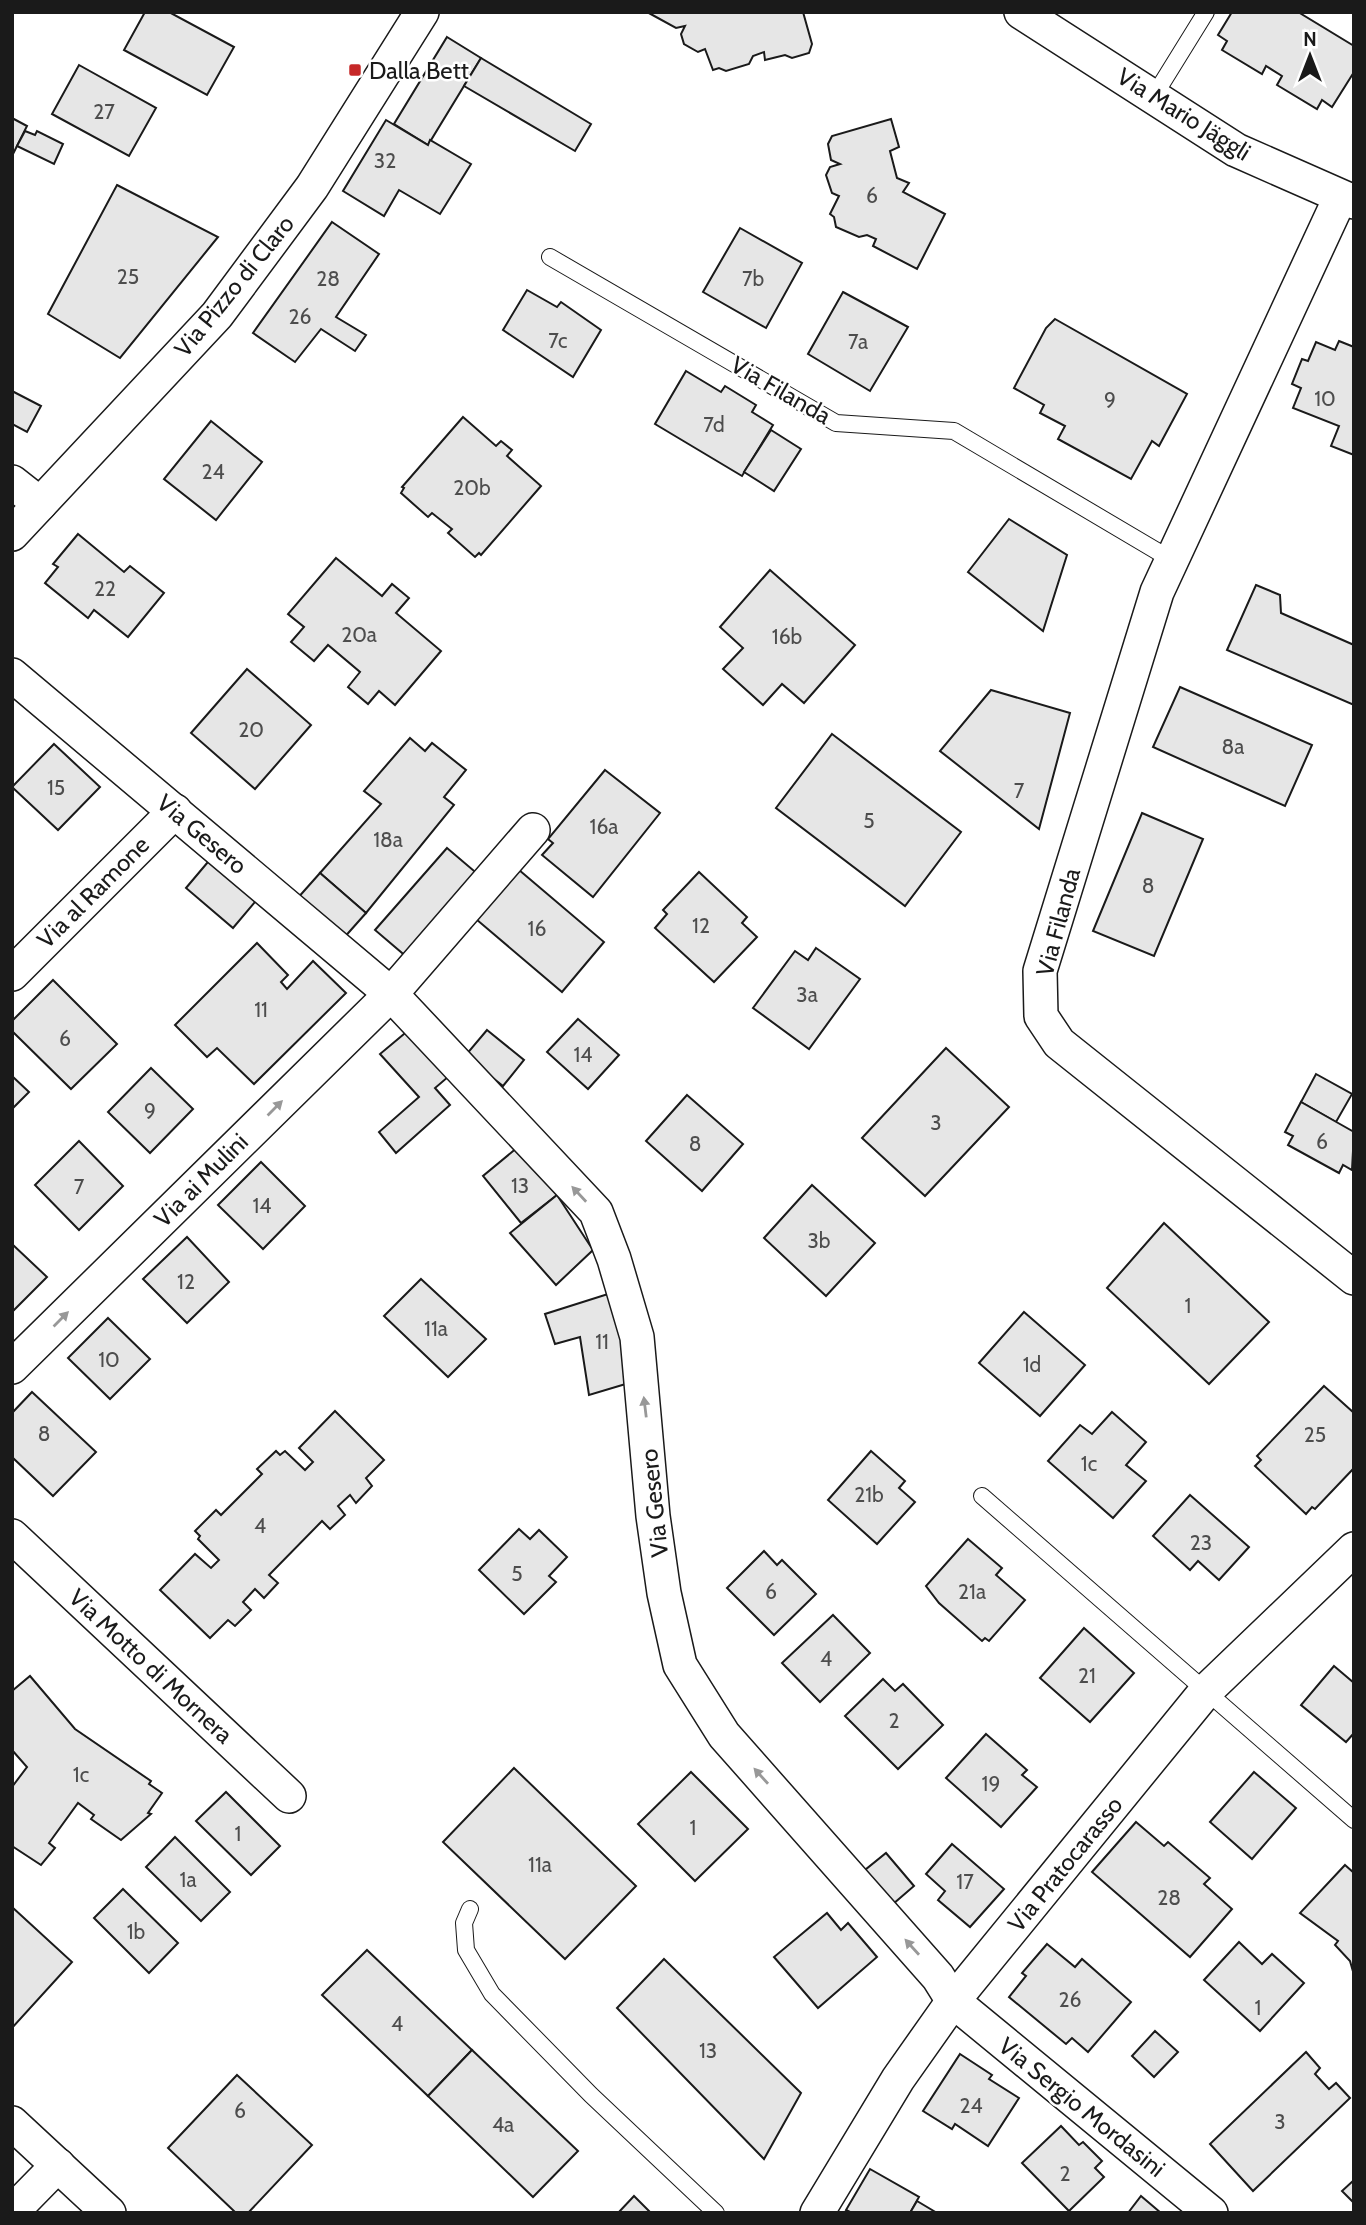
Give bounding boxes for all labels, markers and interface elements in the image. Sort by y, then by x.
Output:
north arrow [1275,21,1345,91]
text: N [1303,28,1317,51]
place label: Dalla Bett [369,56,469,85]
street label: Via Mario Jäggli [1112,61,1256,167]
marker: Dalla Bett [347,62,363,78]
house number: 27 [93,99,115,124]
house number: 32 [374,148,396,173]
house number: 6 [866,183,878,208]
street label: Via Pizzo di Claro [168,209,300,363]
house number: 25 [117,264,139,289]
house number: 28 [316,266,340,291]
house number: 7b [742,266,764,291]
house number: 26 [289,304,312,329]
house number: 7c [548,328,568,353]
house number: 7a [848,329,868,354]
street label: Via Filanda [726,350,837,430]
house number: 10 [1314,386,1336,411]
house number: 9 [1104,387,1116,412]
house number: 7d [703,412,725,437]
house number: 24 [201,459,225,484]
house number: 20b [453,475,491,500]
house number: 22 [94,576,116,601]
house number: 20a [341,622,377,647]
house number: 16b [772,624,802,649]
house number: 20 [238,717,264,742]
house number: 8a [1222,734,1244,759]
house number: 15 [47,775,65,800]
house number: 7 [1014,778,1025,803]
street label: Via Gesero [151,788,253,880]
house number: 5 [863,808,875,833]
house number: 16a [590,814,618,839]
house number: 18a [373,827,403,852]
street label: Via al Ramone [31,830,155,954]
street label: Via Filanda [1030,864,1086,979]
house number: 8 [1142,873,1154,898]
house number: 12 [692,913,710,938]
house number: 16 [528,916,546,941]
house number: 3a [796,982,818,1007]
house number: 11 [254,997,268,1022]
house number: 6 [59,1026,71,1051]
house number: 14 [574,1042,592,1067]
house number: 9 [144,1098,156,1123]
one-way arrow [266,1100,283,1116]
house number: 3 [930,1110,942,1135]
street label: Via ai Mulini [148,1127,254,1233]
house number: 6 [1316,1129,1328,1154]
house number: 8 [689,1131,701,1156]
house number: 13 [511,1173,529,1198]
house number: 7 [74,1174,85,1199]
one-way arrow [571,1186,587,1203]
house number: 14 [253,1193,271,1218]
house number: 3b [807,1228,831,1253]
house number: 12 [177,1269,195,1294]
house number: 1 [1185,1293,1191,1318]
one-way arrow [52,1312,69,1328]
house number: 11a [424,1316,448,1341]
house number: 11 [595,1329,609,1354]
house number: 10 [98,1347,120,1372]
house number: 1d [1023,1352,1041,1377]
one-way arrow [639,1396,650,1418]
house number: 8 [38,1421,50,1446]
house number: 25 [1304,1422,1326,1447]
street label: Via Gesero [634,1447,674,1559]
house number: 1c [1081,1451,1097,1476]
house number: 21b [854,1482,884,1507]
house number: 4 [254,1513,266,1538]
house number: 23 [1190,1530,1212,1555]
house number: 5 [511,1561,523,1586]
house number: 6 [765,1579,777,1604]
house number: 21a [958,1579,986,1604]
street label: Via Motto di Mornera [63,1583,239,1750]
house number: 4 [820,1646,832,1671]
house number: 21 [1078,1663,1096,1688]
house number: 2 [888,1708,900,1733]
house number: 1c [73,1762,89,1787]
one-way arrow [754,1768,769,1785]
house number: 19 [982,1771,1000,1796]
street label: Via Pratocarasso [1002,1791,1128,1937]
house number: 1 [690,1815,696,1840]
house number: 1 [235,1821,241,1846]
house number: 11a [528,1852,552,1877]
house number: 1a [180,1867,196,1892]
house number: 17 [956,1869,974,1894]
house number: 28 [1157,1885,1181,1910]
house number: 1b [127,1919,145,1944]
one-way arrow [904,1938,920,1956]
house number: 26 [1059,1987,1082,2012]
house number: 1 [1255,1995,1261,2020]
house number: 4 [391,2011,403,2036]
street label: Via Sergio Mordasini [993,2031,1171,2183]
house number: 13 [699,2038,717,2063]
house number: 24 [959,2093,983,2118]
house number: 6 [234,2098,246,2123]
house number: 3 [1274,2109,1286,2134]
house number: 4a [492,2112,514,2137]
house number: 2 [1059,2161,1071,2186]

